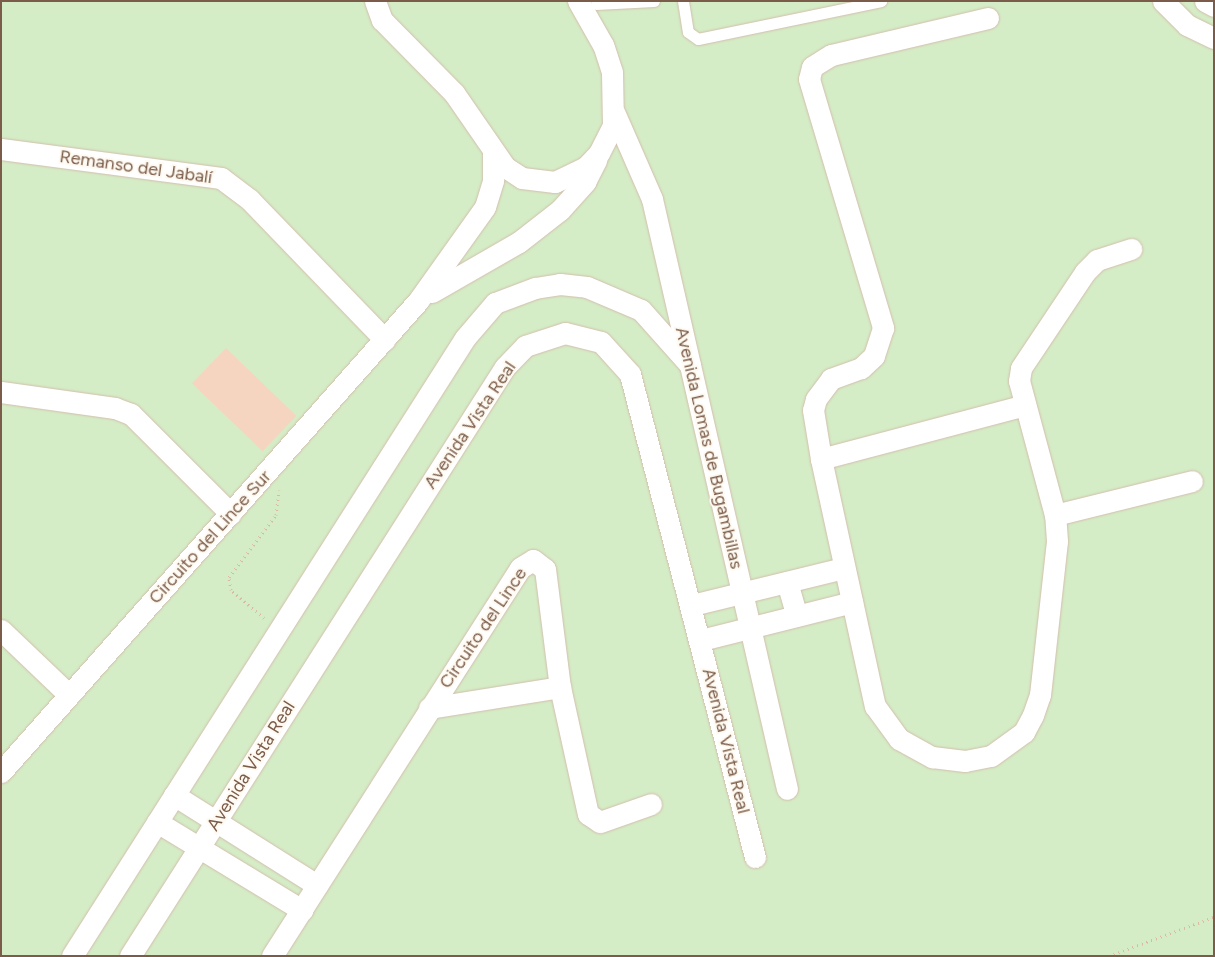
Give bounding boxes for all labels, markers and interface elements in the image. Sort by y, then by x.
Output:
street label: Remanso del Jabalí [58,146,214,188]
street label: Avenida Lomas de Bugambillas [671,325,747,571]
street label: Avenida Vista Real [419,357,521,493]
street label: Circuito del Lince Sur [144,466,276,608]
street label: Circuito del Lince [435,564,531,692]
street label: Avenida Vista Real [697,666,755,816]
street label: Avenida Vista Real [202,697,300,835]

